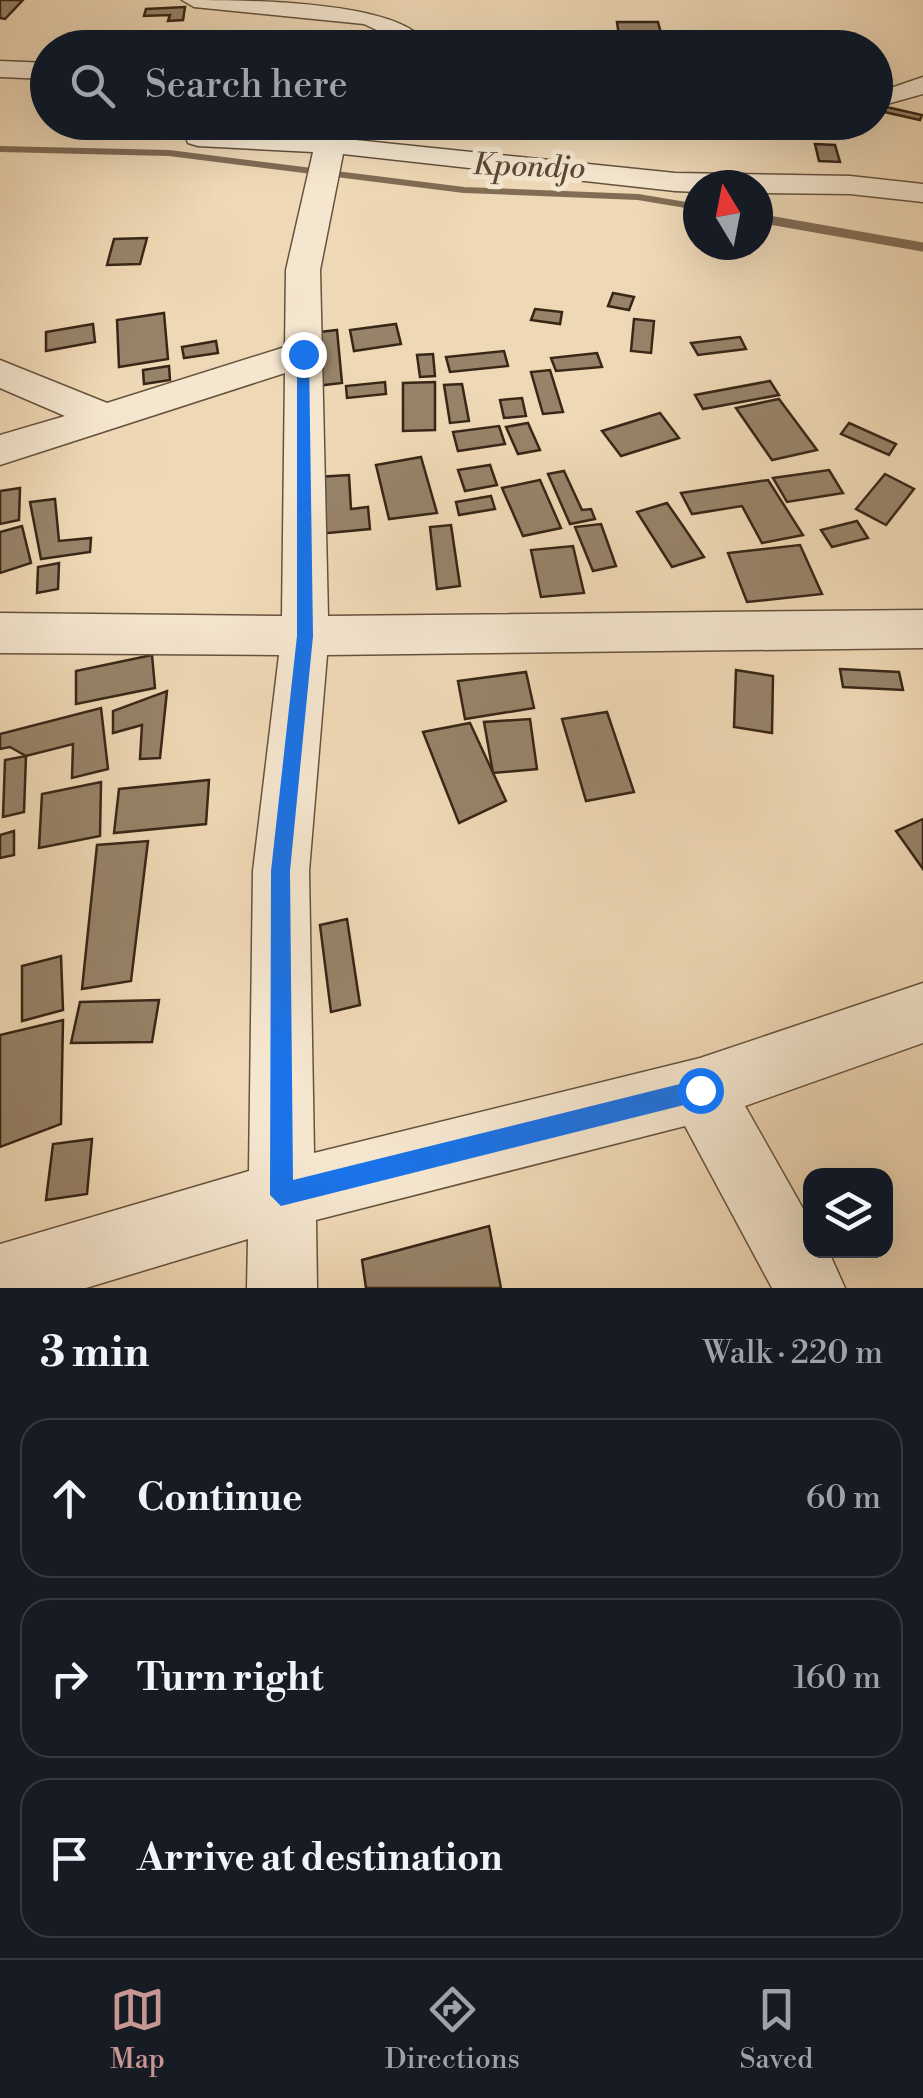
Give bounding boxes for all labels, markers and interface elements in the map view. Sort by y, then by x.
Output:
search box [30,30,893,140]
icon: search [65,58,120,113]
text: Search here [145,62,348,109]
water label: Kpondjo [472,146,586,188]
north arrow [683,170,773,260]
route end [281,332,327,378]
route start [678,1068,724,1114]
map controls [803,1168,893,1258]
button: layers [803,1168,893,1258]
text: 3 min [40,1327,149,1380]
text: Walk · 220 m [703,1333,883,1373]
icon: ahead [42,1471,97,1526]
text: Continue [137,1475,302,1522]
text: 60 m [806,1478,881,1518]
icon: right [42,1651,97,1706]
text: Turn right [137,1655,323,1702]
text: 160 m [793,1658,881,1698]
icon: arrive [42,1831,97,1886]
text: Arrive at destination [137,1835,503,1882]
tab: Map [110,1982,165,2077]
tab: Directions [385,1982,520,2077]
tab: Saved [740,1982,813,2077]

